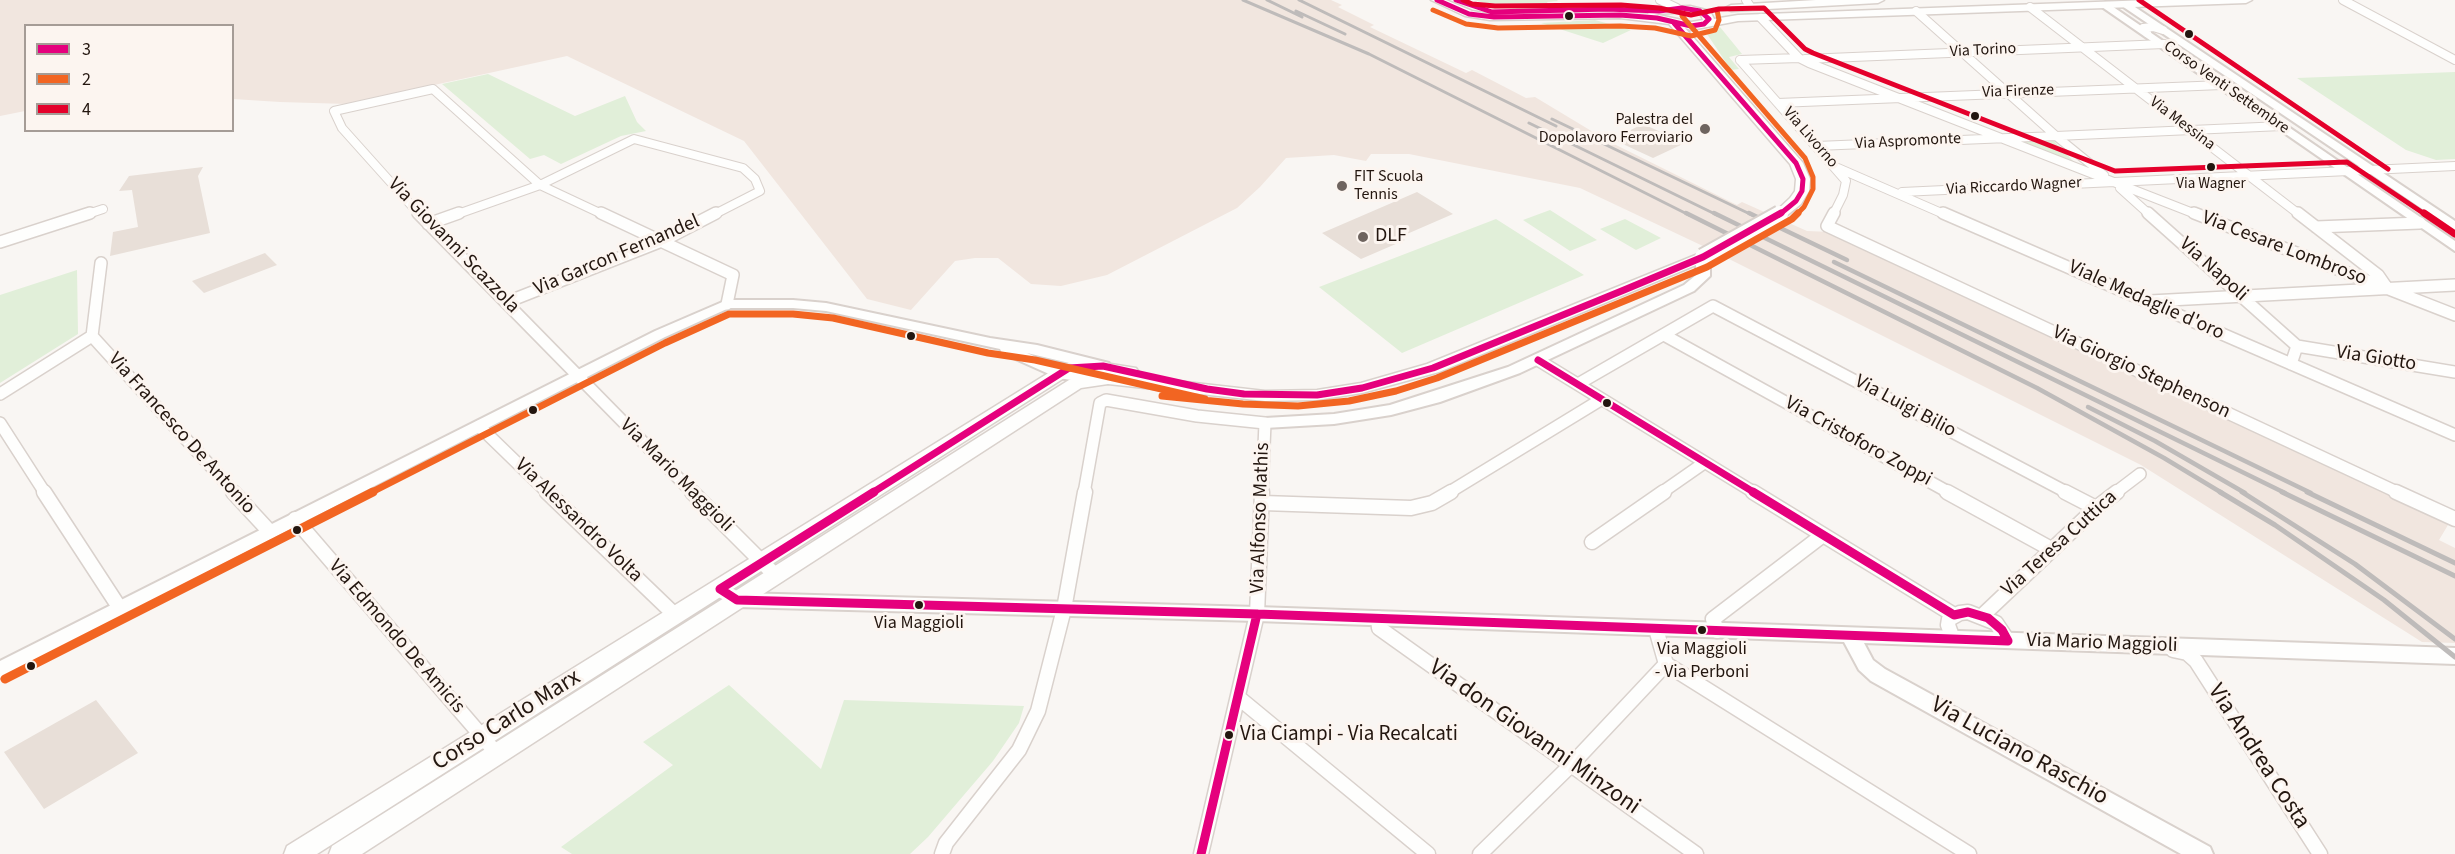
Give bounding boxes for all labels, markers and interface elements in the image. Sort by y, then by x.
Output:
unlabelled marker [1563,10,1575,22]
legend [24,24,234,132]
unlabelled marker [2183,28,2195,40]
text: 3 [82,37,91,62]
street label: Corso Venti Settembre [2159,37,2293,139]
street label: Via Torino [1949,40,2017,62]
text: 2 [82,67,91,92]
street label: Via Firenze [1982,81,2054,103]
street label: Via Messina [2145,93,2219,155]
text: 4 [82,97,91,122]
street label: Via Livorno [1778,104,1842,172]
place label: Palestra del Dopolavoro Ferroviario [1539,110,1693,148]
unlabelled marker [1969,110,1981,122]
marker: Palestra del Dopolavoro Ferroviario [1698,122,1712,136]
street label: Via Aspromonte [1855,130,1961,154]
marker: Via Wagner [2205,161,2217,173]
place label: FIT Scuola Tennis [1354,167,1423,205]
street label: Via Giovanni Scazzola [382,173,524,319]
street label: Via Riccardo Wagner [1946,174,2082,200]
place label: Via Wagner [2176,176,2246,194]
marker: FIT Scuola Tennis [1335,179,1349,193]
street label: Via Cesare Lombroso [2198,207,2370,291]
street label: Via Garcon Fernandel [531,210,703,302]
place label: DLF [1375,225,1407,249]
marker: DLF [1356,230,1370,244]
street label: Via Napoli [2174,233,2252,307]
street label: Viale Medaglie d'oro [2064,256,2228,346]
street label: Via Giorgio Stephenson [2048,321,2234,425]
unlabelled marker [905,330,917,342]
street label: Via Giotto [2334,341,2418,377]
street label: Via Francesco De Antonio [102,348,260,520]
street label: Via Luigi Bilio [1850,370,1960,444]
street label: Via Cristoforo Zoppi [1780,392,1936,492]
unlabelled marker [1601,397,1613,409]
unlabelled marker [527,404,539,416]
street label: Via Mario Maggioli [614,414,738,538]
street label: Via Alfonso Mathis [1246,442,1276,594]
street label: Via Alessandro Volta [509,454,647,588]
street label: Via Teresa Cuttica [1997,486,2123,602]
unlabelled marker [291,524,303,536]
street label: Via Edmondo De Amicis [323,555,469,719]
marker: Via Maggioli [913,599,925,611]
place label: Via Maggioli [874,613,964,635]
marker: Via Maggioli - Via Perboni [1696,624,1708,636]
street label: Via Mario Maggioli [2026,629,2178,659]
place label: Via Maggioli - Via Perboni [1655,639,1749,682]
street label: Via don Giovanni Minzoni [1423,654,1645,822]
unlabelled marker [25,660,37,672]
street label: Corso Carlo Marx [428,664,586,778]
street label: Via Andrea Costa [2200,679,2316,835]
street label: Via Luciano Raschio [1925,691,2113,813]
place label: Via Ciampi - Via Recalcati [1240,722,1458,748]
marker: Via Ciampi - Via Recalcati [1223,729,1235,741]

